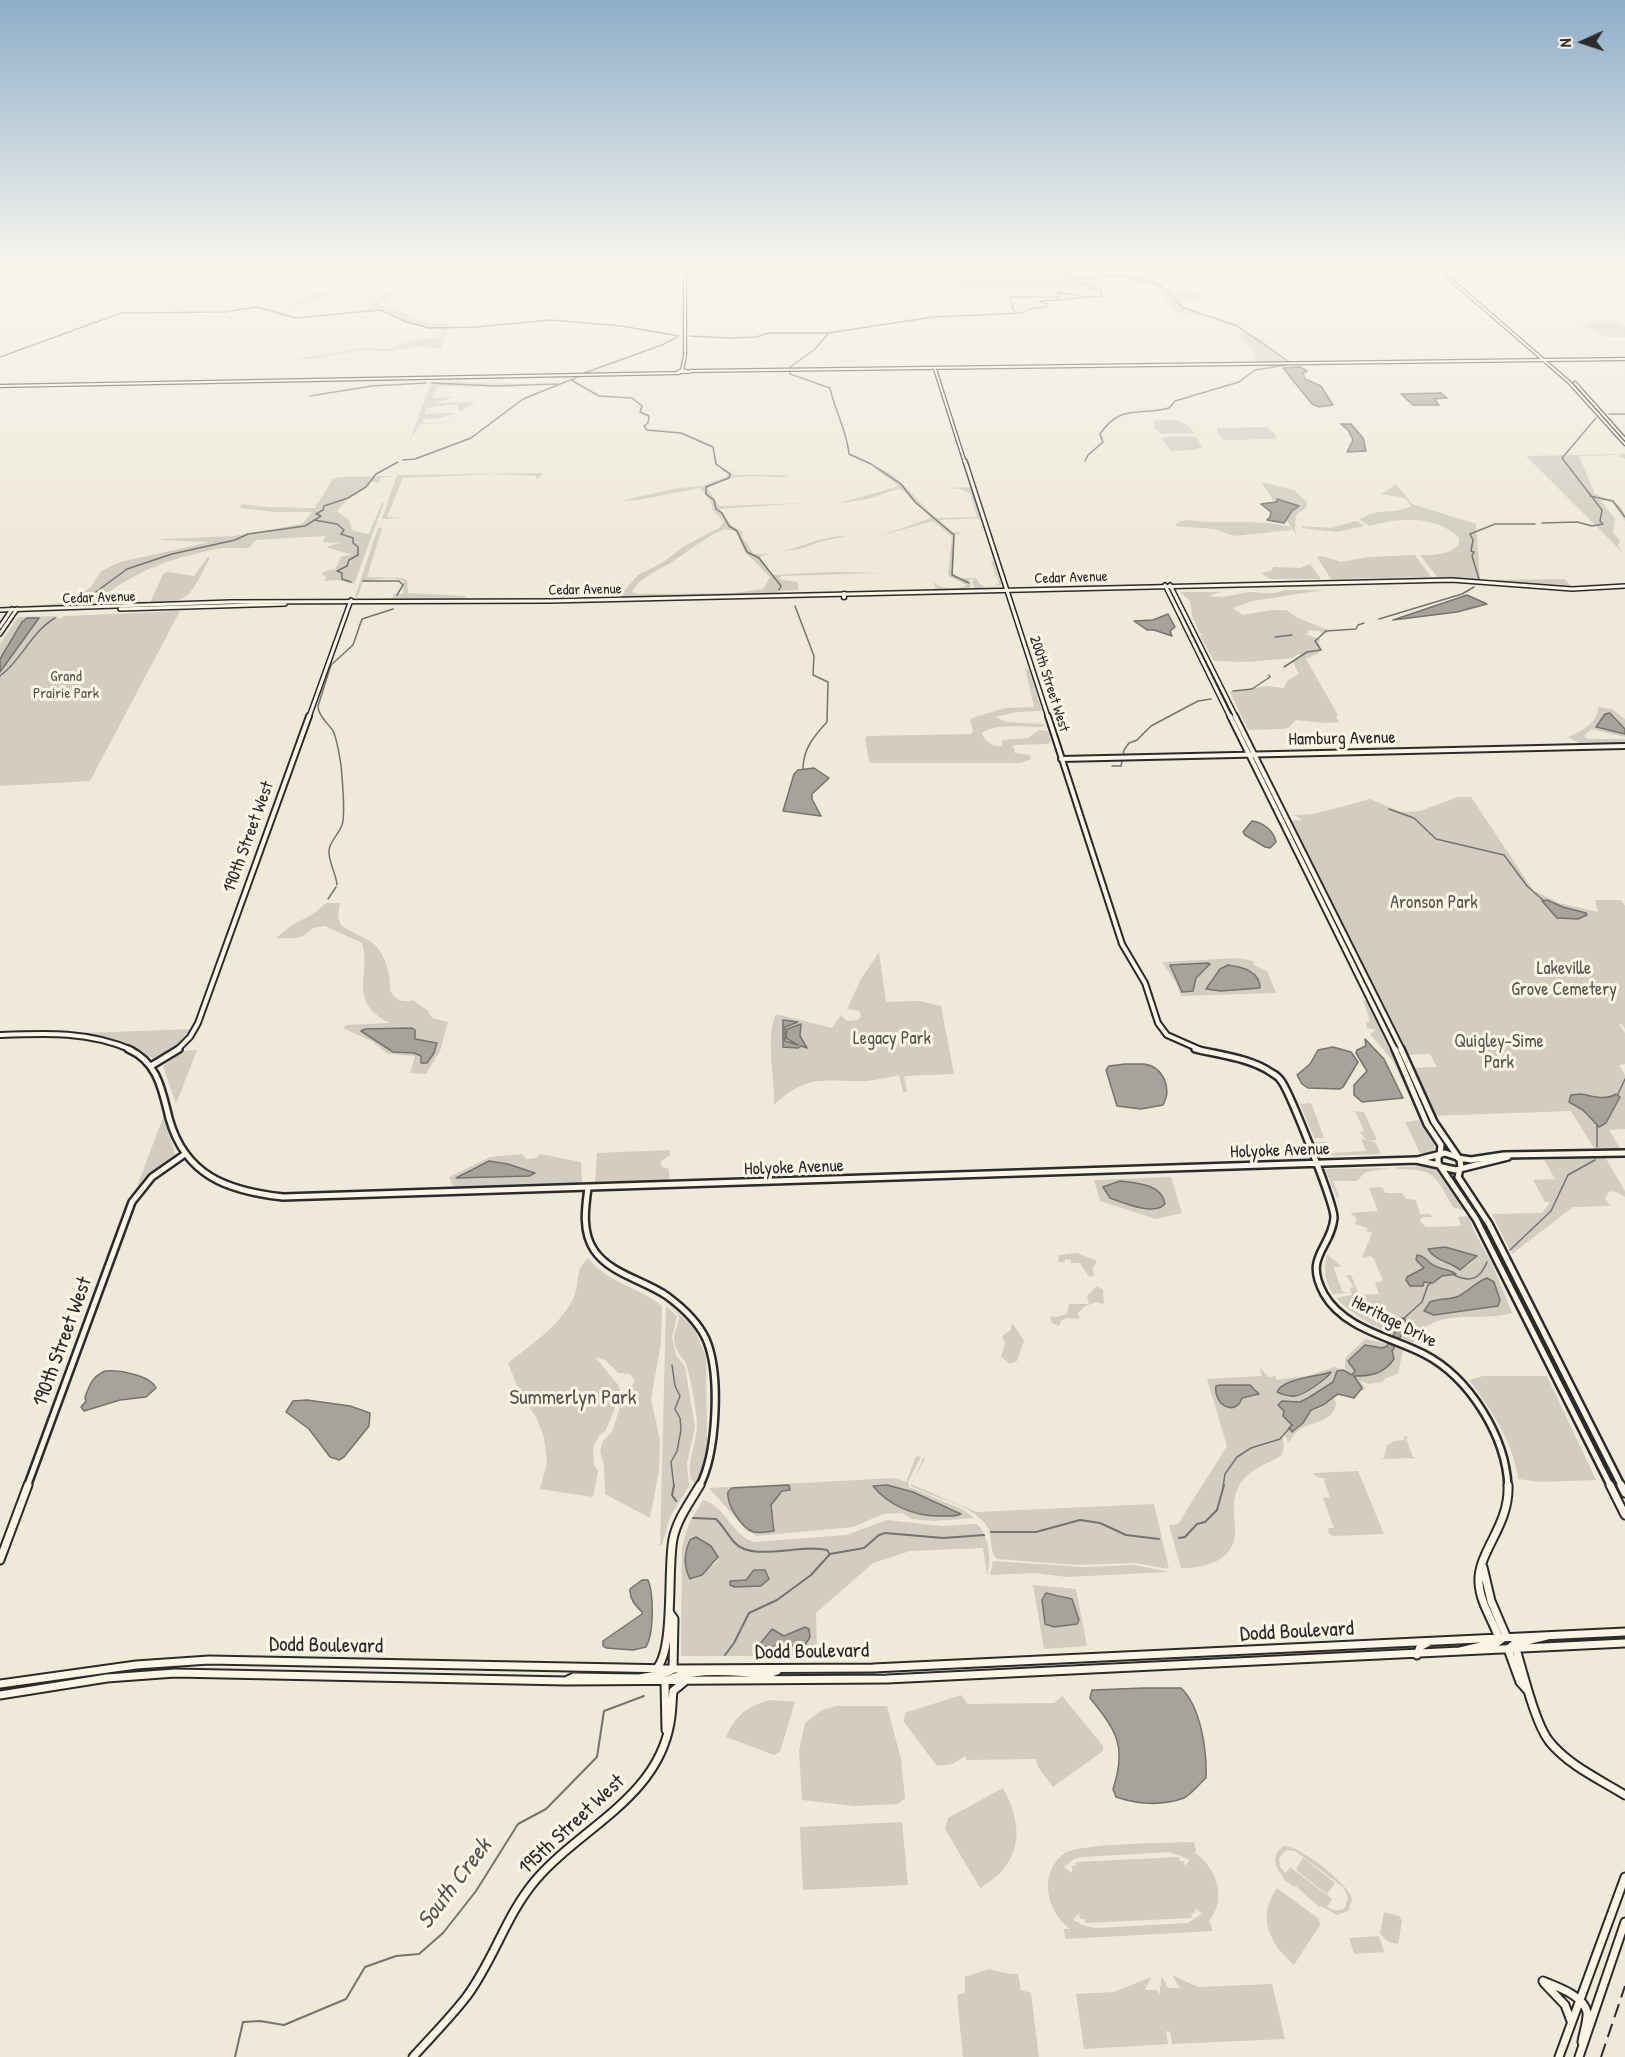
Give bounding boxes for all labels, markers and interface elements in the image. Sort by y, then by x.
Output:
north arrow [1553,12,1613,72]
text: N [1554,38,1576,48]
street label: Cedar Avenue [1034,568,1108,588]
street label: Cedar Avenue [548,580,622,600]
street label: Cedar Avenue [62,588,136,608]
street label: 200th Street West [1025,634,1073,734]
park label: Grand Prairie Park [33,668,99,703]
street label: Hamburg Avenue [1288,727,1396,751]
street label: 190th Street West [219,779,279,895]
park label: Aronson Park [1390,892,1478,914]
park label: Lakeville Grove Cemetery [1511,958,1617,1000]
park label: Legacy Park [853,1028,931,1050]
park label: Quigley-Sime Park [1454,1031,1544,1074]
street label: Holyoke Avenue [1230,1138,1330,1164]
street label: Holyoke Avenue [744,1155,844,1181]
street label: 190th Street West [28,1274,98,1410]
street label: Heritage Drive [1348,1291,1440,1353]
park label: Summerlyn Park [510,1385,636,1411]
street label: Dodd Boulevard [1239,1616,1355,1648]
street label: Dodd Boulevard [269,1632,383,1660]
street label: Dodd Boulevard [755,1638,869,1666]
street label: 195th Street West [514,1770,630,1880]
water label: South Creek [412,1833,498,1935]

